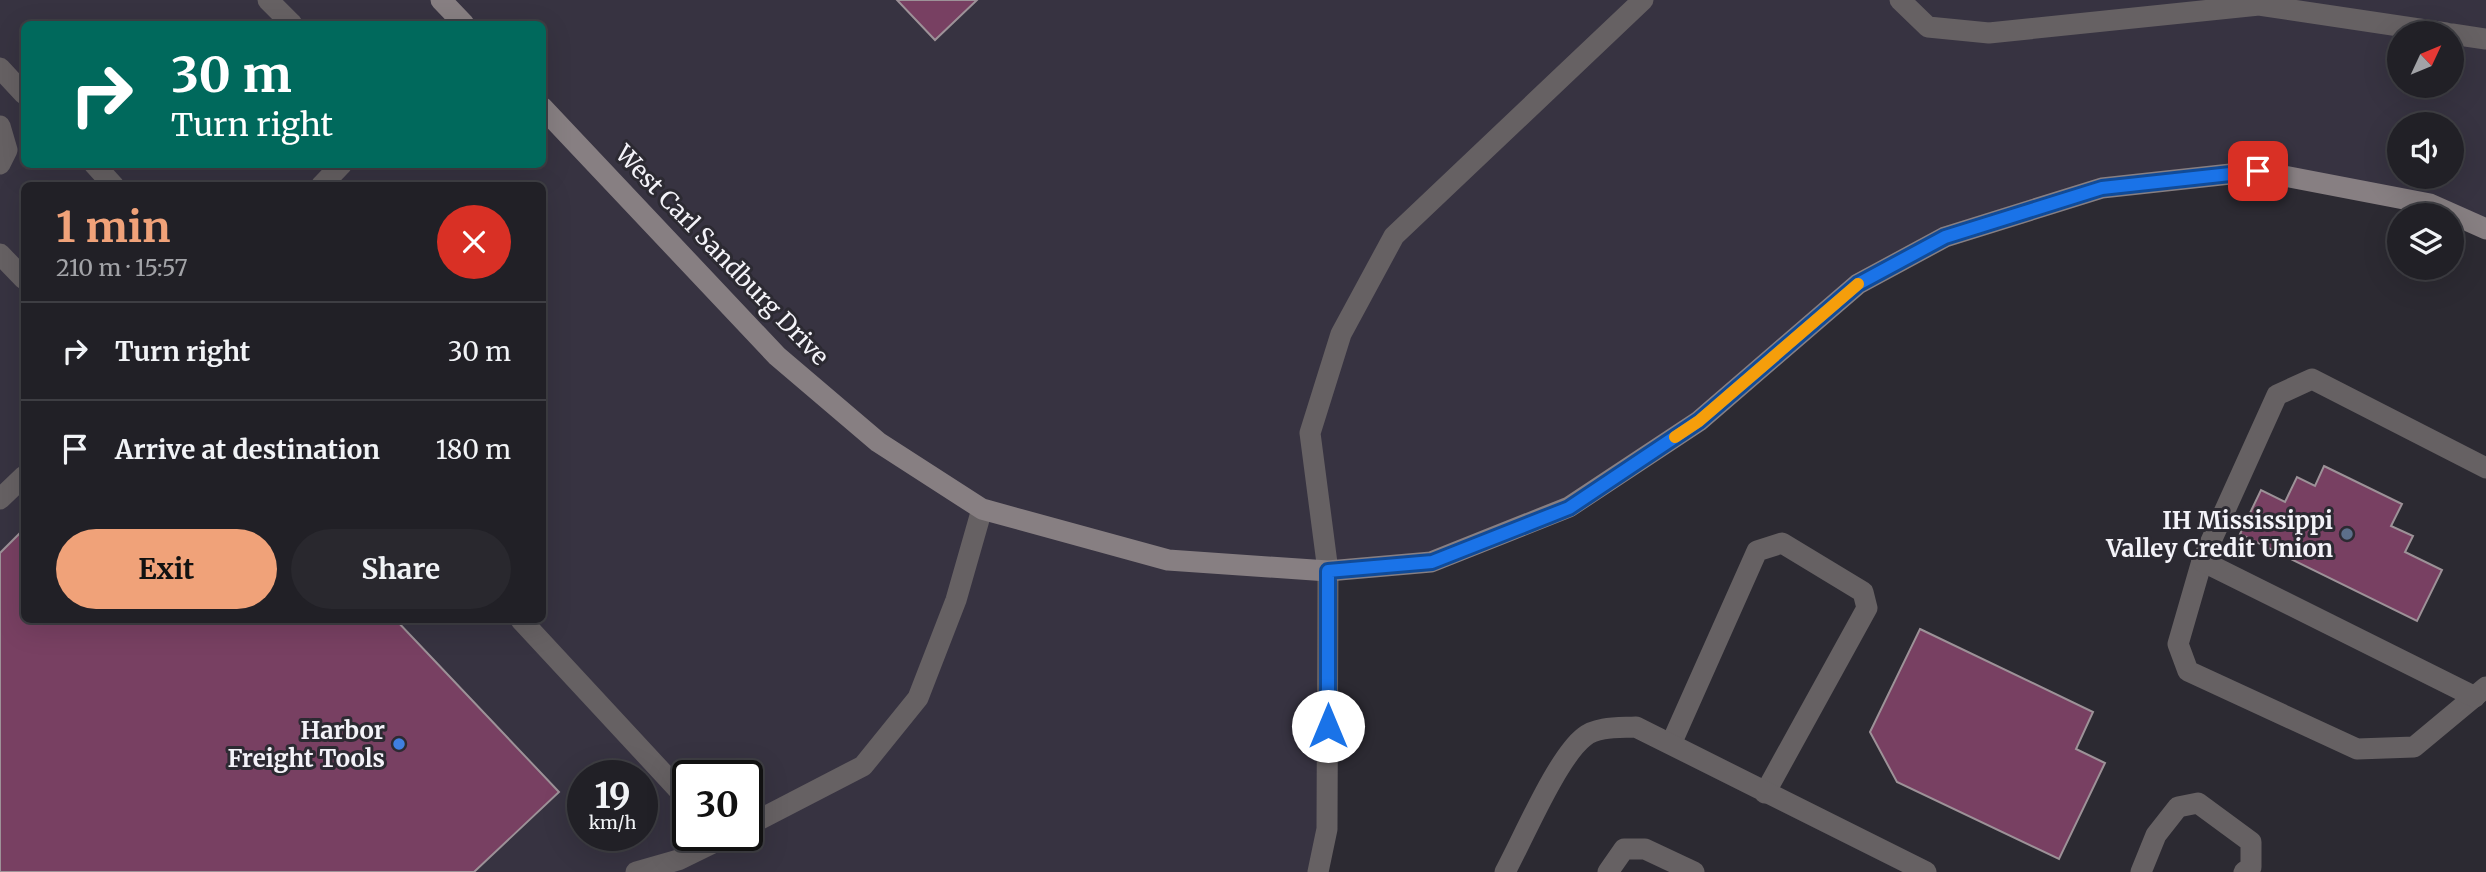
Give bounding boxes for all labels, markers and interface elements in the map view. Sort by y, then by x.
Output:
north arrow [2387,21,2464,98]
map controls [2387,21,2464,280]
text: 30 m [171,44,292,105]
icon: right [56,49,147,140]
text: Turn right [171,105,333,145]
button: sound [2387,112,2464,189]
street label: West Carl Sandburg Drive [608,138,835,372]
pin [2228,141,2288,201]
icon: arrive [2239,152,2277,190]
text: 1 min [56,201,170,253]
button: layers [2387,203,2464,280]
button: close [437,205,511,279]
text: 210 m · 15:57 [56,253,188,282]
icon: right [56,332,94,370]
text: Turn right [115,335,250,368]
text: 30 m [448,335,511,368]
icon: arrive [56,430,94,468]
text: Arrive at destination [115,433,380,466]
text: 180 m [436,433,511,466]
place label: IH Mississippi Valley Credit Union [2105,505,2333,564]
marker: IH Mississippi Valley Credit Union [2339,526,2355,542]
button: Exit [56,529,277,609]
button: Share [291,529,511,609]
position arrow [1291,689,1365,763]
place label: Harbor Freight Tools [227,715,385,774]
marker: Harbor Freight Tools [391,736,407,752]
speed limit sign: 30 [672,760,763,851]
text: 19 [594,774,631,818]
text: km/h [589,811,636,834]

